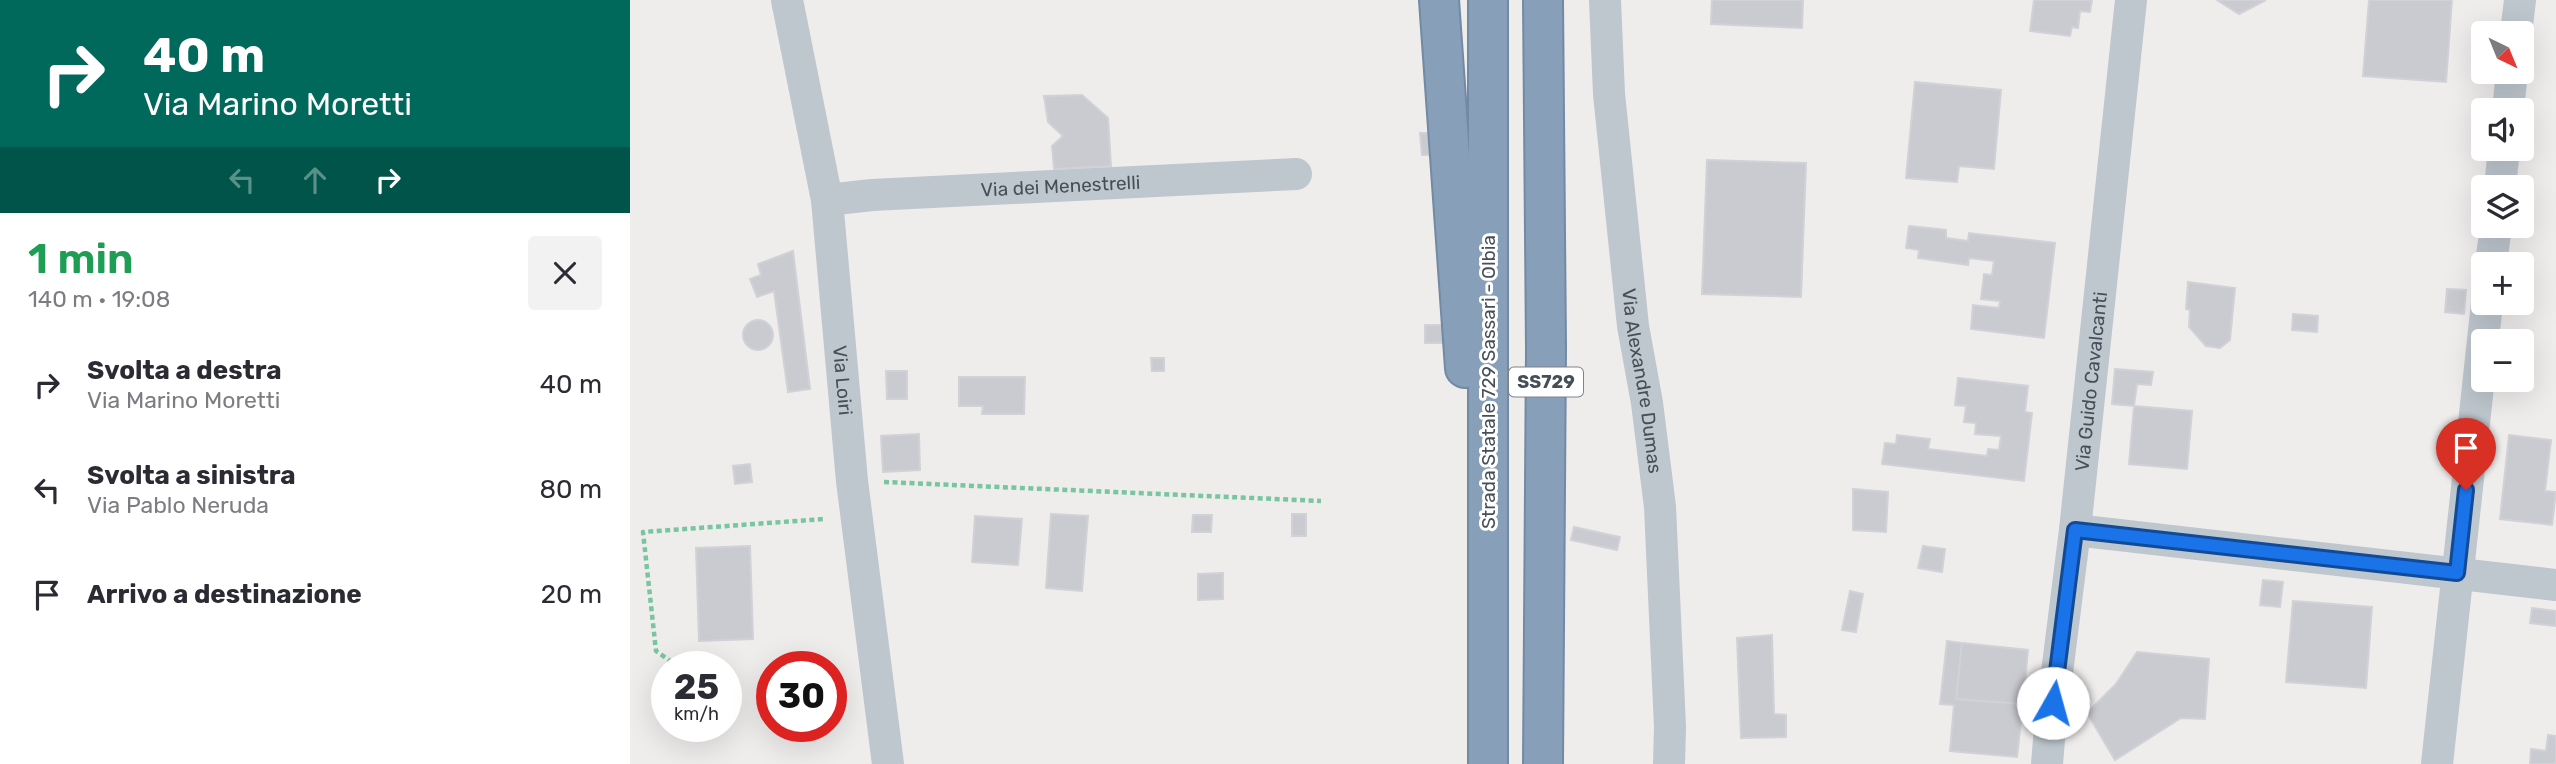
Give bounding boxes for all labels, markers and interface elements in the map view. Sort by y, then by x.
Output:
north arrow [2471,21,2534,84]
map controls [2471,21,2534,392]
text: 40 m [143,26,265,84]
icon: right [28,28,119,119]
text: Via Marino Moretti [143,85,412,123]
button: sound [2471,98,2534,161]
icon: left [223,161,261,199]
icon: ahead [296,161,334,199]
icon: right [369,161,407,199]
street label: Via dei Menestrelli [980,171,1141,202]
button: layers [2471,175,2534,238]
text: 1 min [28,234,134,284]
street label: Strada Statale 729 Sassari - Olbia [1477,235,1500,529]
button: close [528,236,602,310]
button: + [2471,252,2534,315]
text: 140 m · 19:08 [28,285,170,313]
street label: Via Alexandre Dumas [1617,287,1667,475]
street label: Via Guido Cavalcanti [2070,291,2112,473]
button: − [2471,329,2534,392]
street label: Via Loiri [828,344,857,416]
text: Svolta a destra [87,355,282,386]
icon: right [28,366,66,404]
road number: SS729 [1509,368,1583,396]
text: 40 m [540,369,602,400]
text: Via Marino Moretti [87,386,280,414]
pin [2436,418,2496,490]
icon: arrive [2447,429,2485,467]
text: Svolta a sinistra [87,460,296,491]
icon: left [28,471,66,509]
text: 80 m [539,474,602,505]
text: Via Pablo Neruda [87,491,269,519]
icon: arrive [28,576,66,614]
text: Arrivo a destinazione [87,579,362,610]
text: 20 m [541,579,602,610]
speed limit sign: 30 [756,651,847,742]
text: 25 [674,666,719,708]
position arrow [2016,666,2090,740]
text: km/h [674,703,719,725]

